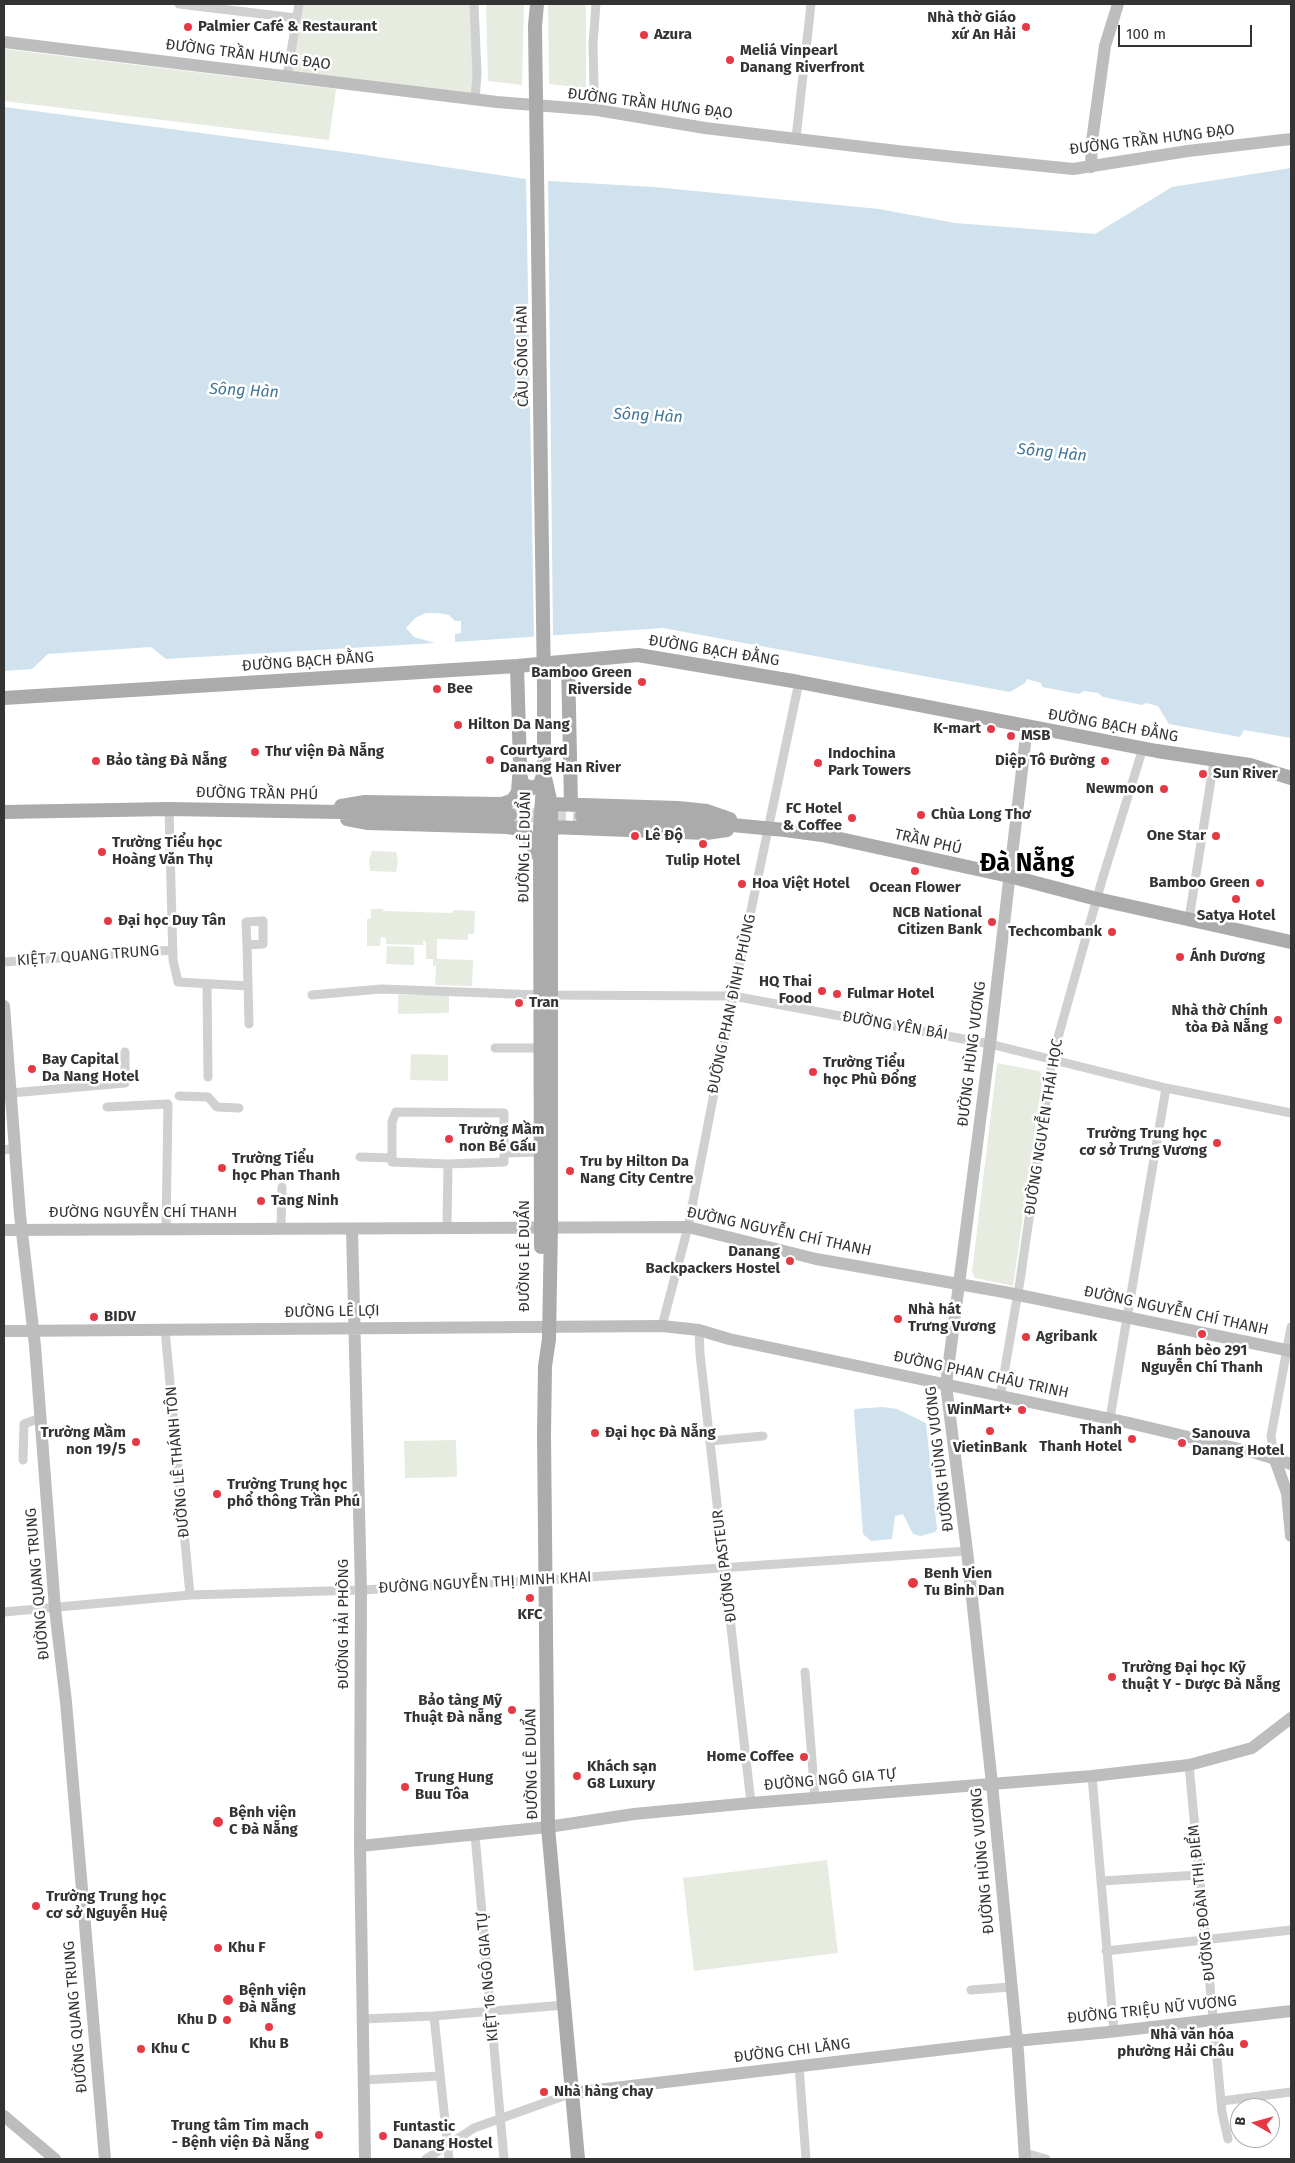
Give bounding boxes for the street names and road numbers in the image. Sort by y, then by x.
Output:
street label: ĐƯỜNG TRẦN HƯNG ĐẠO [164,36,332,74]
street label: ĐƯỜNG TRẦN HƯNG ĐẠO [566,85,734,123]
street label: ĐƯỜNG TRẦN HƯNG ĐẠO [1068,121,1236,159]
street label: CẦU SÔNG HÀN [513,305,533,407]
street label: ĐƯỜNG BẠCH ĐẰNG [647,632,781,670]
street label: ĐƯỜNG BẠCH ĐẰNG [241,648,375,676]
street label: ĐƯỜNG BẠCH ĐẰNG [1046,706,1180,746]
street label: ĐƯỜNG TRẦN PHÚ [196,784,318,804]
street label: ĐƯỜNG LÊ DUẨN [515,791,535,903]
street label: TRẦN PHÚ [893,826,963,858]
street label: ĐƯỜNG PHAN ĐÌNH PHÙNG [704,913,760,1095]
street label: KIỆT 7 QUANG TRUNG [16,942,160,970]
street label: ĐƯỜNG HÙNG VƯƠNG [954,980,990,1128]
street label: ĐƯỜNG YÊN BÁI [841,1008,949,1044]
street label: ĐƯỜNG NGUYỄN THÁI HỌC [1021,1038,1067,1216]
street label: ĐƯỜNG LÊ DUẨN [516,1200,534,1312]
street label: ĐƯỜNG NGUYỄN CHÍ THANH [49,1204,237,1222]
street label: ĐƯỜNG NGUYỄN CHÍ THANH [685,1204,873,1260]
street label: ĐƯỜNG NGUYỄN CHÍ THANH [1082,1283,1270,1339]
street label: ĐƯỜNG LÊ LỢI [284,1302,380,1322]
street label: ĐƯỜNG PHAN CHÂU TRINH [892,1348,1070,1402]
street label: ĐƯỜNG LÊ THÁNH TÔN [162,1385,194,1539]
street label: ĐƯỜNG HÙNG VƯƠNG [922,1385,958,1533]
street label: ĐƯỜNG QUANG TRUNG [22,1507,54,1661]
street label: ĐƯỜNG PASTEUR [709,1509,741,1623]
street label: ĐƯỜNG HẢI PHÒNG [335,1559,353,1689]
street label: ĐƯỜNG NGUYỄN THỊ MINH KHAI [378,1568,592,1598]
street label: ĐƯỜNG LÊ DUẨN [522,1708,542,1820]
street label: ĐƯỜNG NGÔ GIA TỰ [763,1765,897,1795]
street label: ĐƯỜNG HÙNG VƯƠNG [968,1787,998,1935]
street label: ĐƯỜNG ĐOÀN THỊ ĐIỂM [1185,1824,1219,1982]
street label: KIỆT 16 NGÔ GIA TỰ [473,1912,503,2042]
street label: ĐƯỜNG QUANG TRUNG [60,1940,92,2094]
street label: ĐƯỜNG TRIỆU NỮ VƯƠNG [1066,1992,1238,2028]
street label: ĐƯỜNG CHI LĂNG [733,2035,851,2067]

